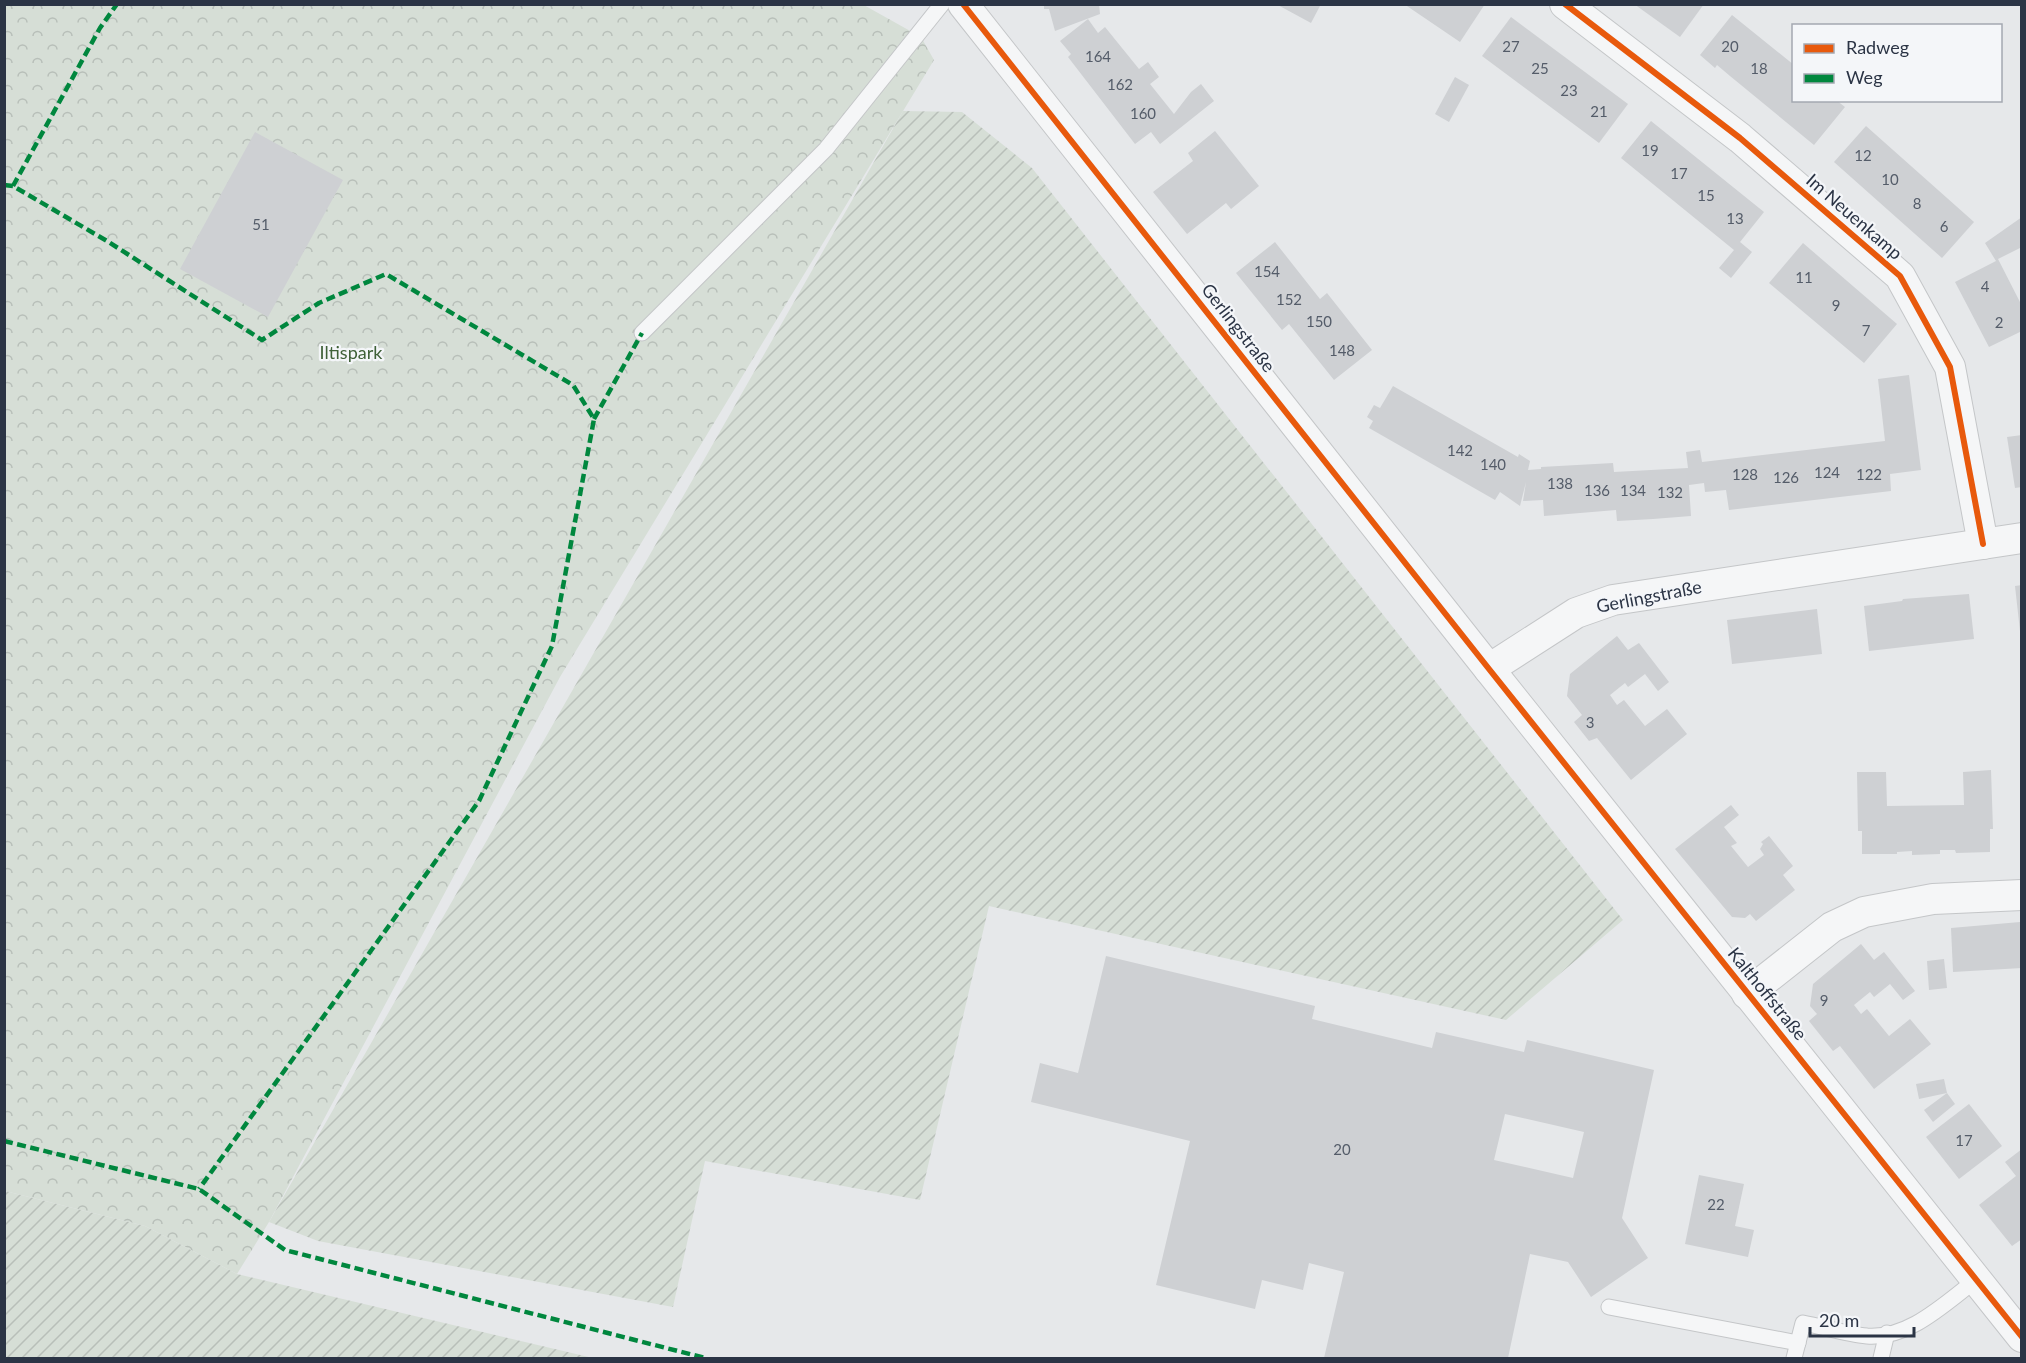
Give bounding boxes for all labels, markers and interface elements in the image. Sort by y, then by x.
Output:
legend [1792,24,2002,102]
text: Radweg [1846,36,1909,58]
house number: 27 [1502,37,1520,55]
house number: 20 [1721,37,1739,55]
house number: 164 [1085,47,1111,65]
house number: 25 [1531,59,1549,77]
house number: 18 [1750,59,1768,77]
text: Weg [1846,66,1883,88]
house number: 162 [1107,75,1133,93]
house number: 23 [1560,81,1578,99]
house number: 21 [1590,102,1608,120]
house number: 160 [1130,104,1156,122]
house number: 19 [1641,141,1659,159]
house number: 12 [1854,146,1872,164]
house number: 17 [1670,164,1688,182]
street label: Im Neuenkamp [1802,169,1907,264]
house number: 10 [1881,170,1899,188]
house number: 15 [1697,186,1715,204]
house number: 8 [1913,194,1921,212]
house number: 13 [1726,209,1744,227]
house number: 51 [252,215,270,233]
house number: 6 [1940,217,1949,235]
house number: 154 [1254,262,1280,280]
house number: 11 [1795,268,1813,286]
house number: 4 [1981,277,1990,295]
street label: Gerlingstraße [1197,279,1280,376]
house number: 152 [1276,290,1302,308]
house number: 9 [1832,296,1840,314]
house number: 150 [1306,312,1332,330]
house number: 2 [1995,313,2003,331]
house number: 7 [1862,321,1871,339]
park label: Iltispark [320,341,383,363]
house number: 148 [1329,341,1355,359]
house number: 142 [1447,441,1473,459]
house number: 140 [1480,455,1506,473]
house number: 124 [1814,463,1840,481]
house number: 128 [1732,465,1758,483]
house number: 122 [1856,465,1882,483]
house number: 126 [1773,468,1799,486]
house number: 138 [1547,474,1573,492]
house number: 136 [1584,481,1610,499]
house number: 134 [1620,481,1646,499]
house number: 132 [1657,483,1683,501]
street label: Gerlingstraße [1594,575,1703,617]
house number: 3 [1586,713,1594,731]
street label: Kalthoffstraße [1724,942,1812,1044]
house number: 9 [1820,991,1828,1009]
house number: 17 [1955,1131,1973,1149]
house number: 20 [1333,1140,1351,1158]
house number: 22 [1707,1195,1725,1213]
scale bar [1810,1300,1914,1338]
text: 20 m [1819,1309,1859,1331]

